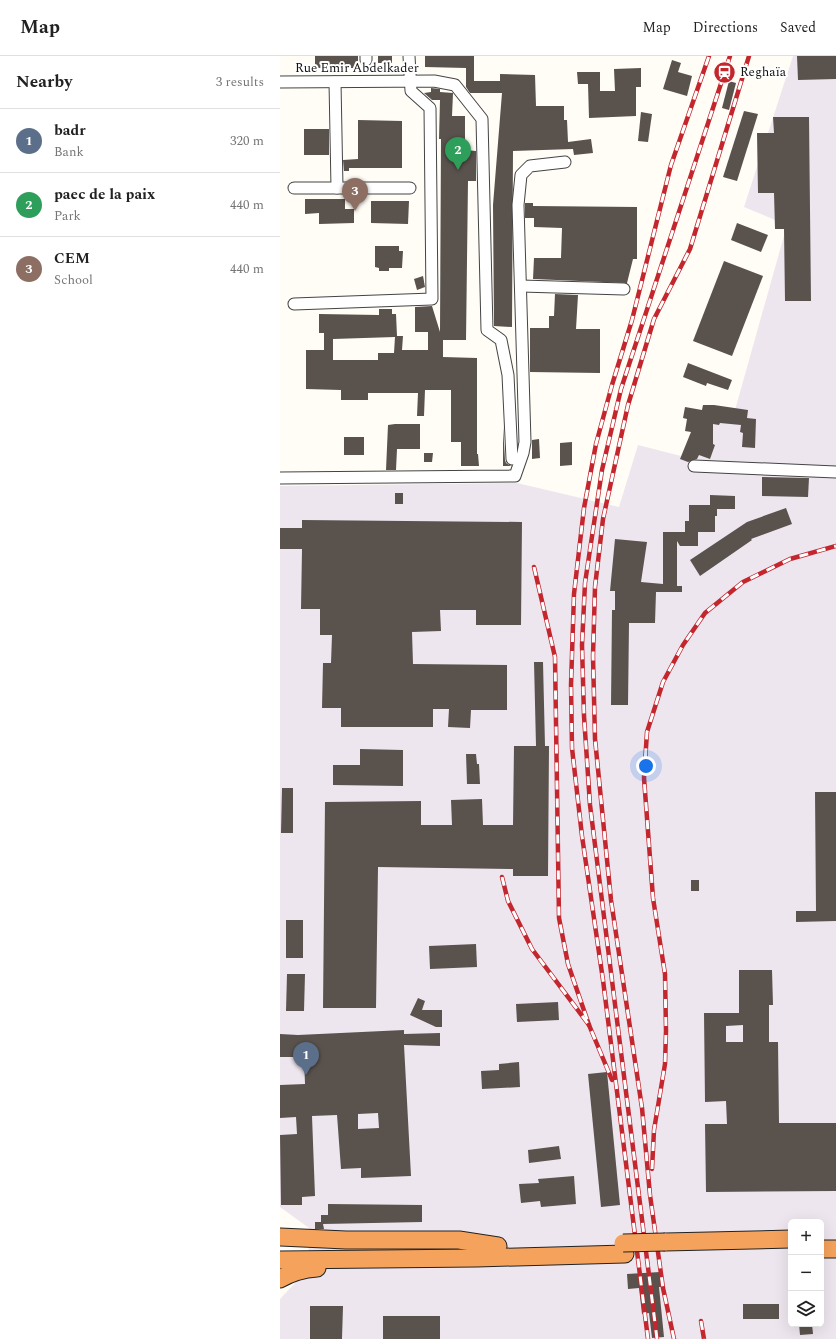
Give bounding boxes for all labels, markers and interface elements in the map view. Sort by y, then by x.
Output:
text: Map [20,13,60,42]
text: Map [643,17,671,38]
text: Directions [693,17,758,38]
text: Saved [780,17,816,38]
street label: Rue Emir Abdelkader [295,58,419,78]
station icon: Reghaïa [712,59,738,85]
place label: Reghaïa [740,62,787,82]
text: Nearby [16,69,72,95]
text: 3 results [216,72,264,92]
text: badr [54,119,86,142]
text: 1 [25,131,33,151]
text: 320 m [230,131,264,151]
pin: 2 [445,137,471,170]
text: Bank [54,142,84,162]
pin: 3 [342,178,368,211]
text: paec de la paix [54,183,155,206]
text: 2 [25,195,33,215]
text: 440 m [230,195,264,215]
text: Park [54,206,81,226]
text: CEM [54,247,90,270]
text: 3 [25,259,33,279]
text: 440 m [230,259,264,279]
text: School [54,270,93,290]
your location [636,756,656,776]
pin: 1 [293,1042,319,1075]
map controls [788,1219,824,1327]
button: + [788,1219,824,1255]
button: − [788,1255,824,1291]
button: layers [788,1291,824,1327]

